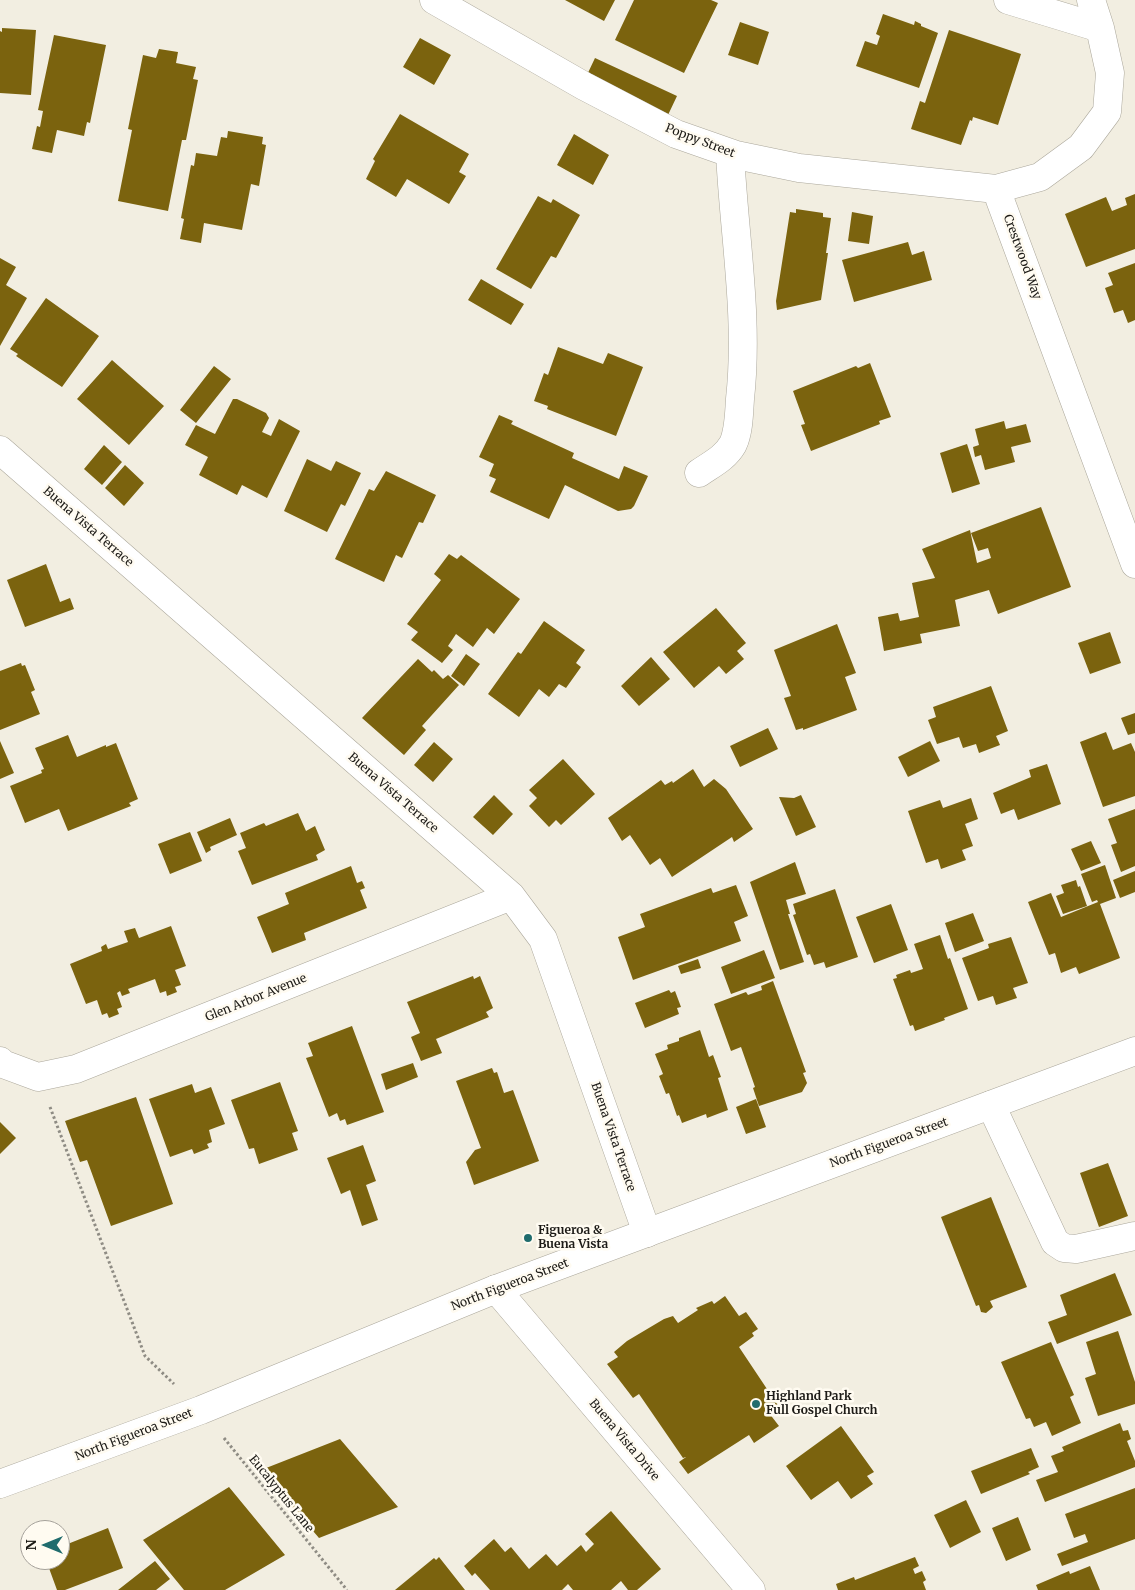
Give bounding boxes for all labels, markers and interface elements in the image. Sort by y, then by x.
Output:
street label: Poppy Street [663,121,737,161]
street label: Crestwood Way [1000,213,1044,301]
street label: Buena Vista Terrace [40,484,136,570]
street label: Buena Vista Terrace [345,750,441,836]
street label: Glen Arbor Avenue [203,971,309,1025]
street label: Buena Vista Terrace [588,1081,638,1193]
street label: North Figueroa Street [828,1115,950,1171]
place label: Figueroa & Buena Vista [538,1224,608,1252]
marker: Figueroa & Buena Vista [522,1232,534,1244]
street label: North Figueroa Street [449,1256,571,1314]
place label: Highland Park Full Gospel Church [766,1390,878,1418]
street label: Buena Vista Drive [586,1396,662,1484]
marker: Highland Park Full Gospel Church [750,1398,762,1410]
street label: North Figueroa Street [73,1406,195,1464]
street label: Eucalyptus Lane [246,1453,316,1535]
north arrow [20,1520,70,1570]
text: N [22,1539,40,1551]

